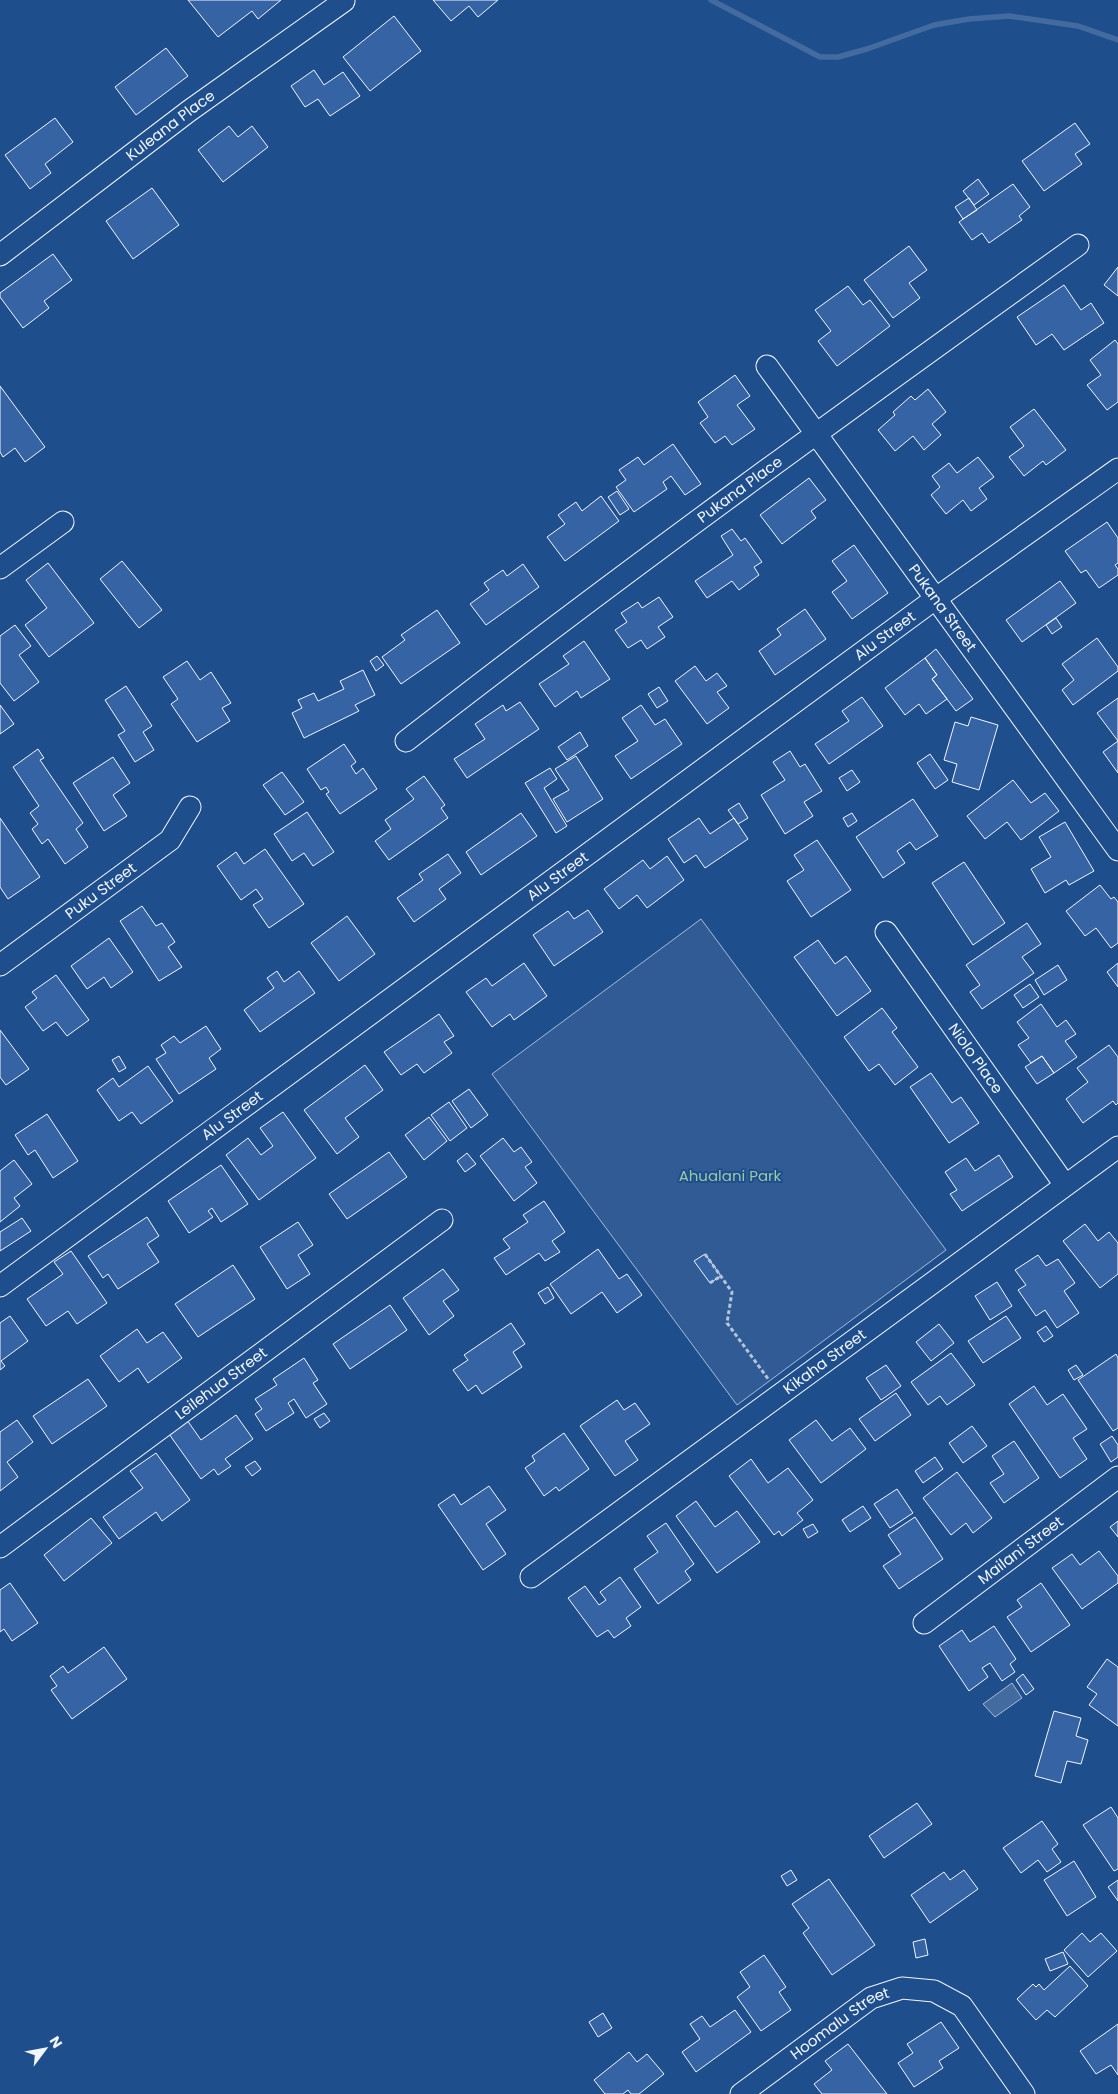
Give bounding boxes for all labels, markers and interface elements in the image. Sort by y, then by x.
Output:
street label: Kuleana Place [121,85,219,166]
street label: Pukana Place [693,451,786,527]
street label: Pukana Street [904,560,982,656]
street label: Alu Street [850,606,920,665]
street label: Alu Street [522,846,592,905]
street label: Puku Street [60,857,140,924]
street label: Niolo Place [944,1019,1008,1098]
street label: Alu Street [197,1085,267,1145]
park label: Ahualani Park [679,1165,782,1186]
street label: Kikaha Street [778,1324,870,1399]
street label: Leilehua Street [170,1342,271,1424]
street label: Mailani Street [973,1511,1067,1589]
street label: Hoomalu Street [786,1982,892,2064]
north arrow [20,2024,70,2074]
text: N [45,2032,67,2052]

